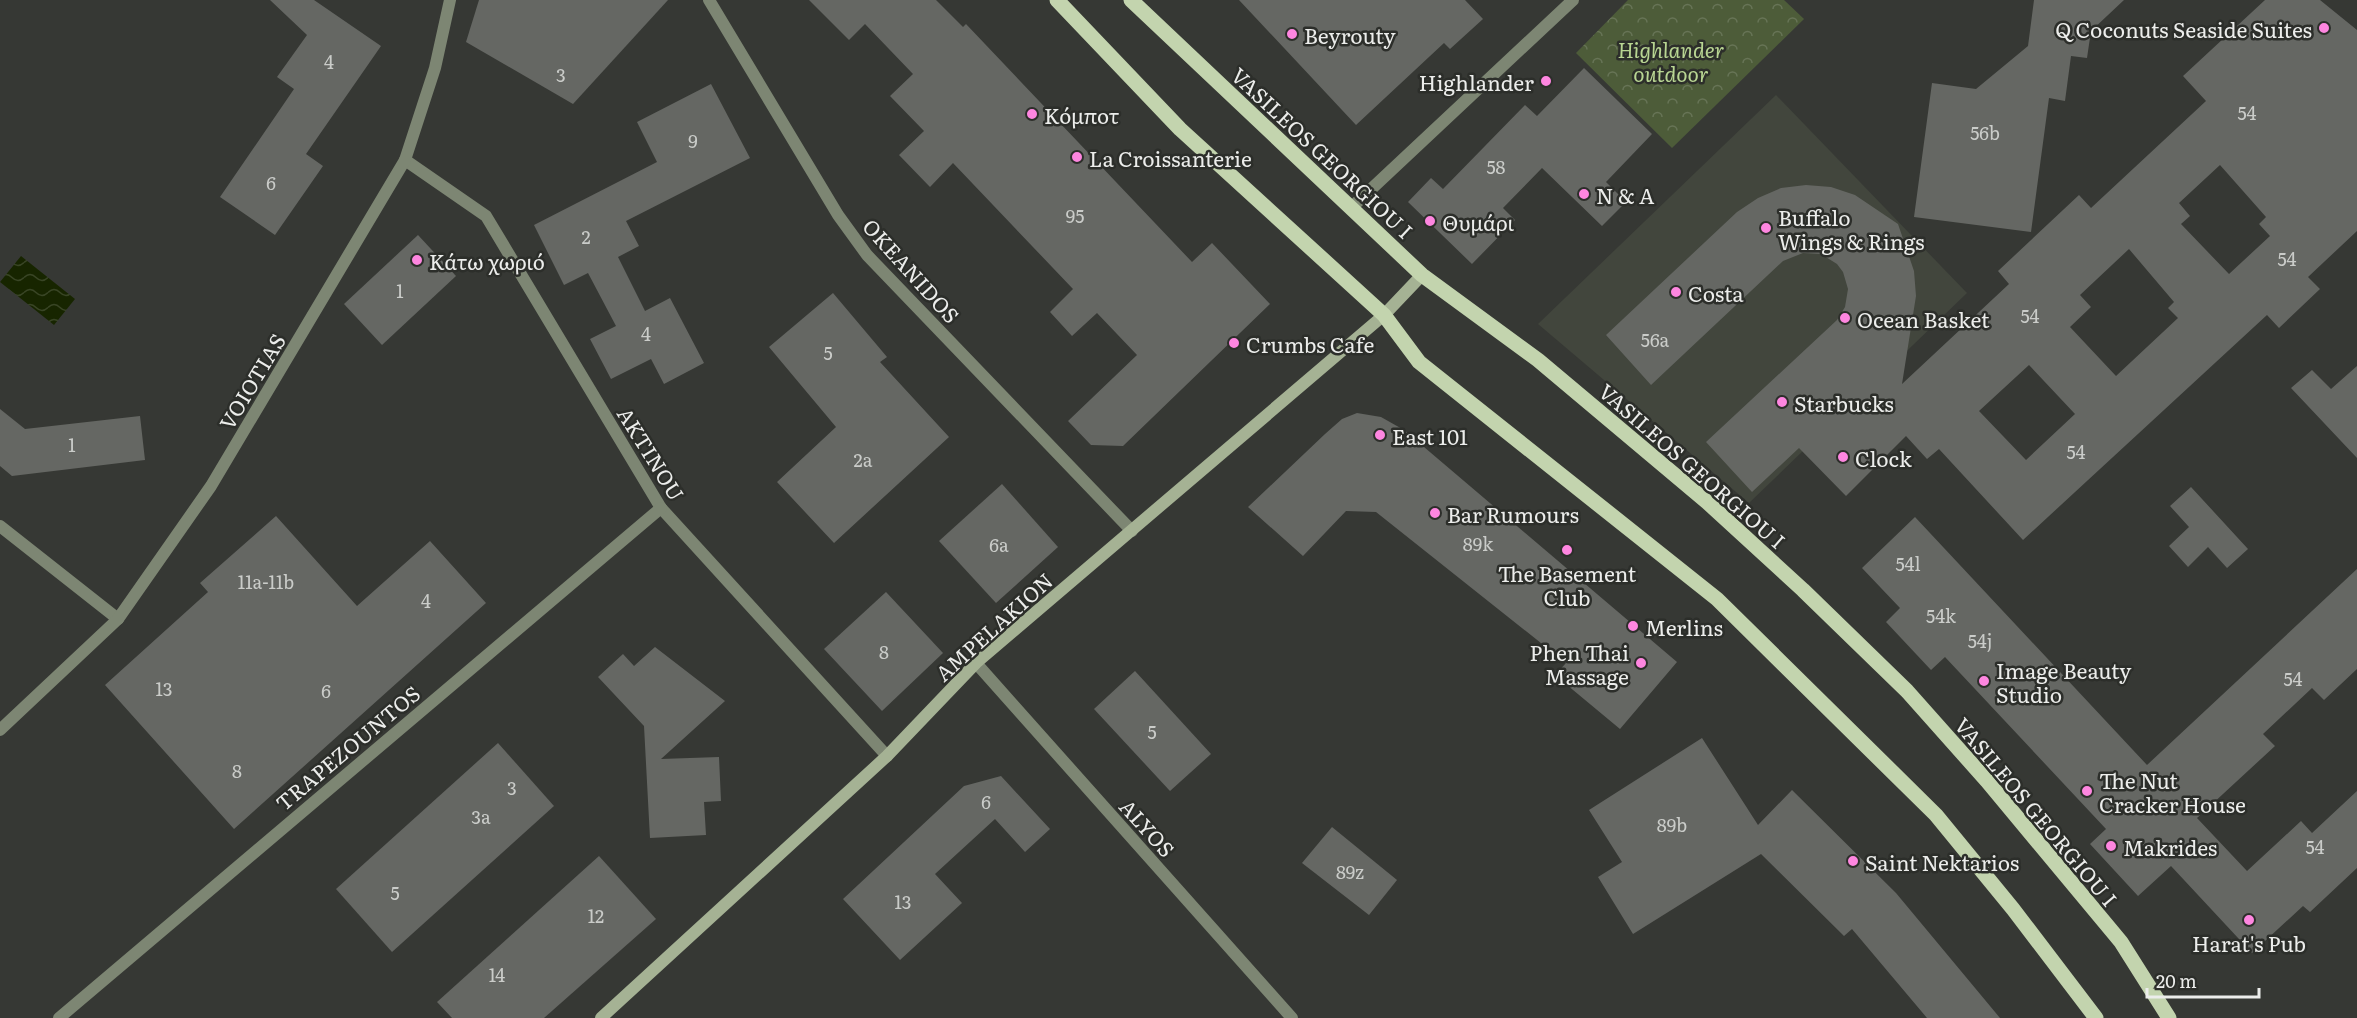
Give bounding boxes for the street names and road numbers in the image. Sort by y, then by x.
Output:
street label: VASILEOS GEORGIOU I [1225,59,1421,245]
street label: OKEANIDOS [857,211,967,329]
street label: VOIOTIAS [210,327,292,435]
street label: VASILEOS GEORGIOU I [1593,375,1793,555]
street label: AKTINOU [611,400,693,506]
street label: AMPELAKION [927,565,1059,687]
street label: TRAPEZOUNTOS [268,677,426,817]
street label: VASILEOS GEORGIOU I [1948,710,2126,912]
street label: ALYOS [1113,791,1183,863]

